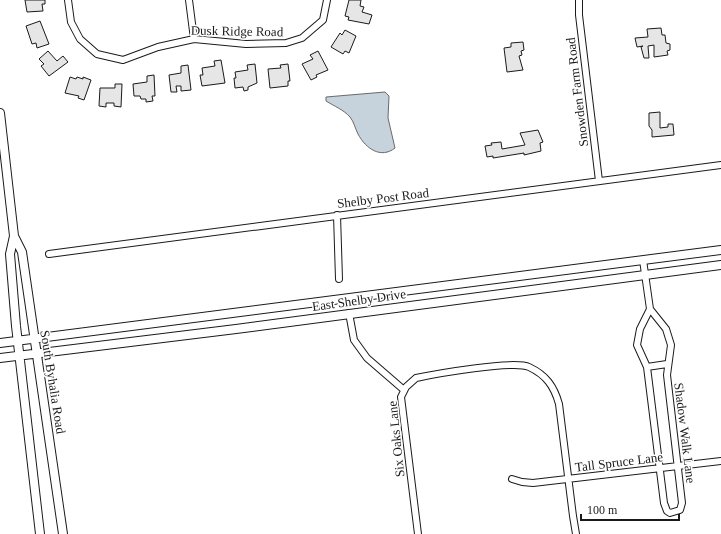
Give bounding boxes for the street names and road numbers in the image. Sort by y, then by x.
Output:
street label: Dusk Ridge Road [191,23,284,39]
street label: Snowden Farm Road [563,36,591,147]
street label: Shelby Post Road [336,185,430,211]
street label: East Shelby Drive [311,286,407,314]
street label: South Byhalia Road [37,329,69,435]
street label: Shadow Walk Lane [671,382,699,484]
street label: Six Oaks Lane [385,400,407,478]
street label: Tall Spruce Lane [574,449,664,475]

